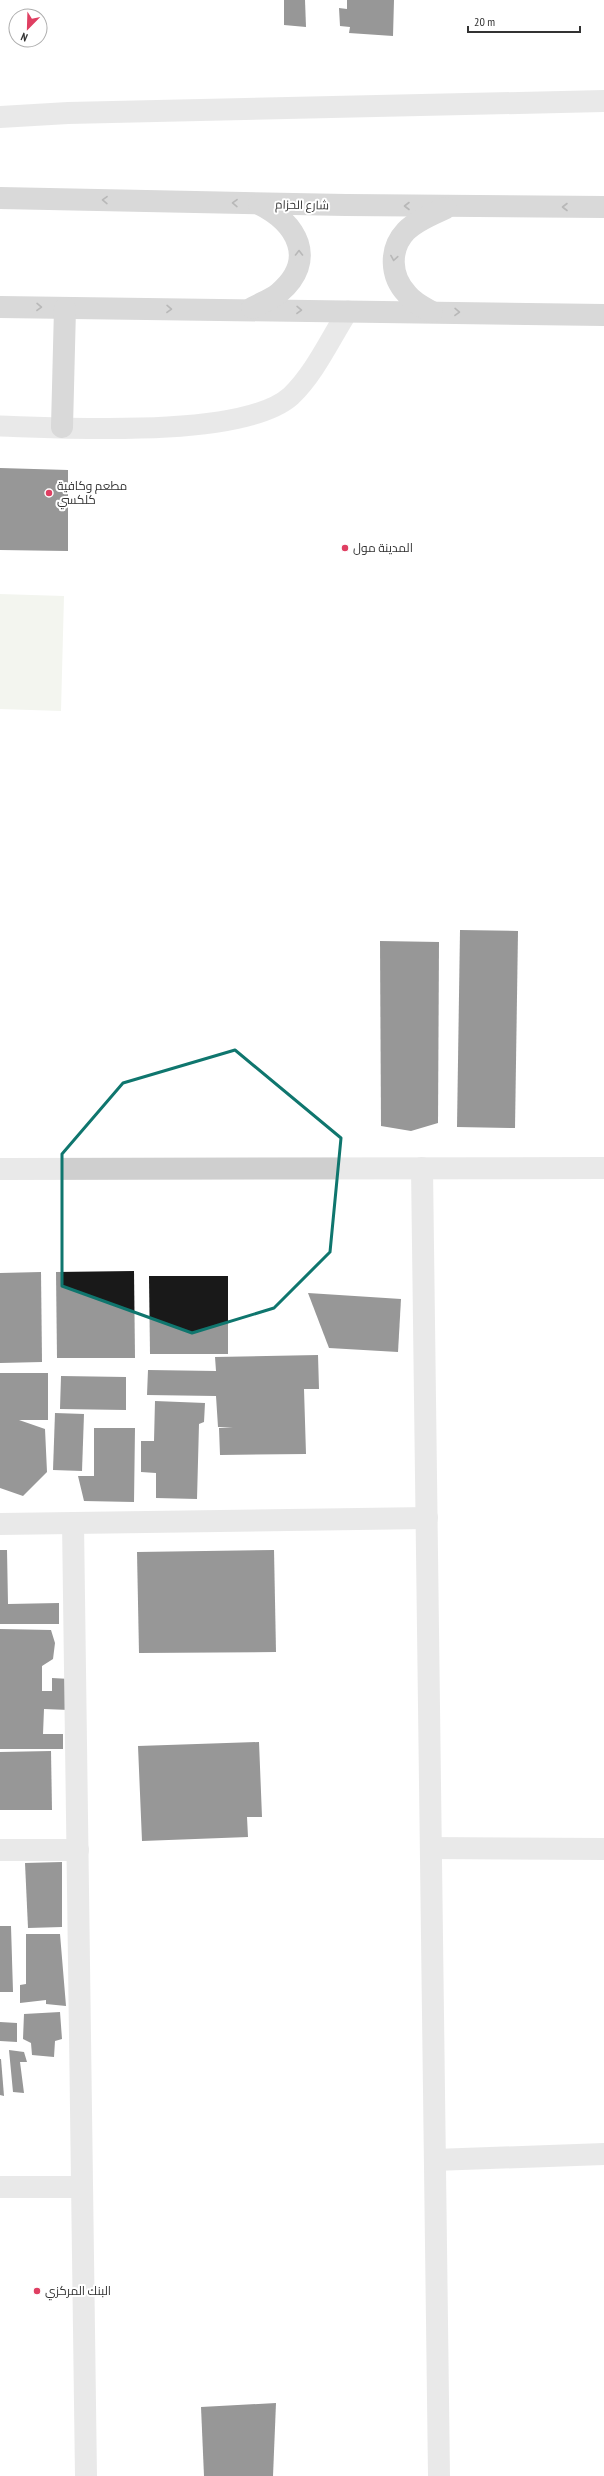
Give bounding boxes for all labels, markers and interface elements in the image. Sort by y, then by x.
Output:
north arrow [8,8,48,48]
scale bar [468,8,580,34]
text: 20 m [474,14,495,29]
text: N [19,30,30,45]
one-way arrow [102,196,108,204]
street label: شارع الحزام [275,197,329,213]
one-way arrow [232,199,238,207]
one-way arrow [404,202,410,210]
one-way arrow [562,203,568,211]
one-way arrow [295,250,303,256]
one-way arrow [390,254,399,261]
one-way arrow [36,303,42,311]
one-way arrow [166,305,172,313]
one-way arrow [296,306,302,314]
one-way arrow [454,308,460,316]
place label: مطعم وكافية كلكسي [57,478,127,510]
marker: مطعم وكافية كلكسي [44,488,54,498]
place label: المدينة مول [353,540,413,555]
marker: المدينة مول [340,543,350,553]
place label: البنك المركزي [45,2283,111,2301]
marker: البنك المركزي [32,2286,42,2296]

